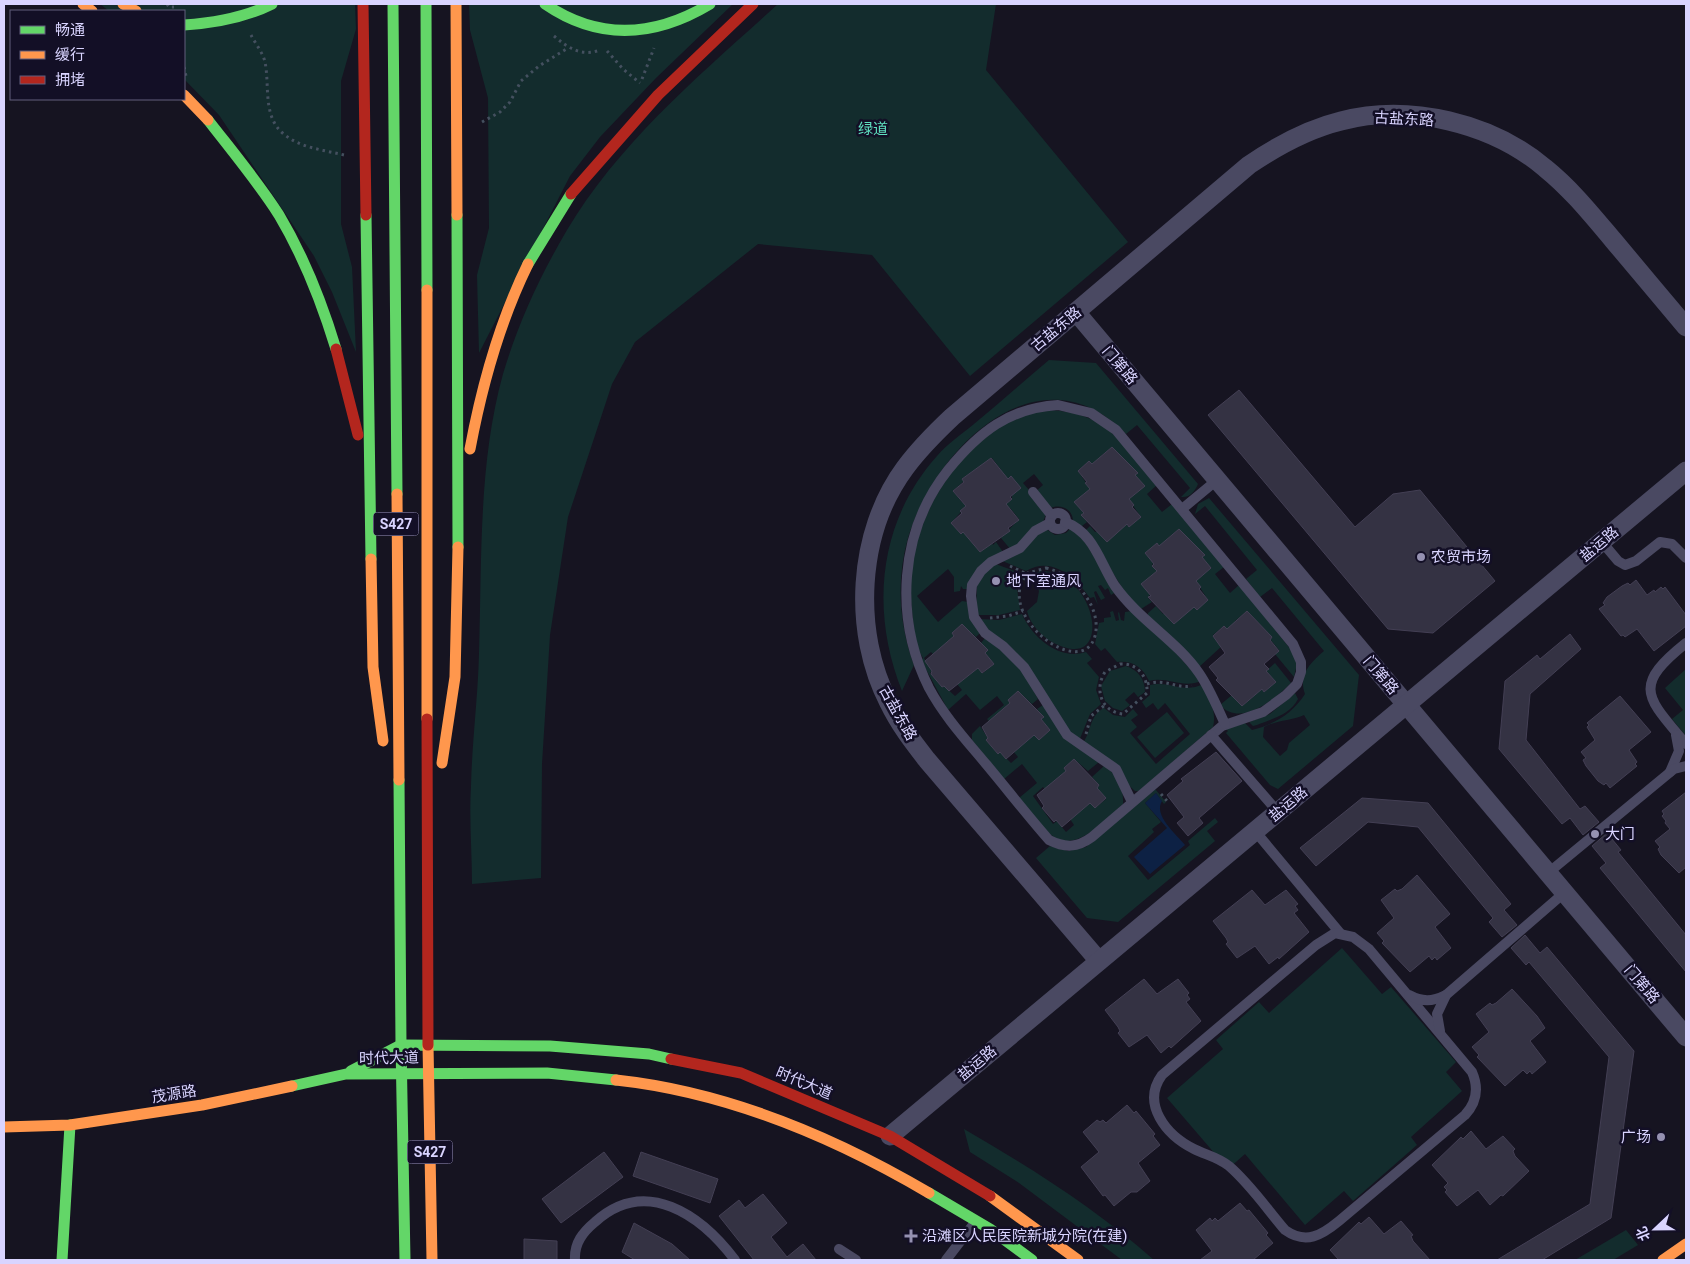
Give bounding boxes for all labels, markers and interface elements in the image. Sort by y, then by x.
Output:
legend [10,10,185,100]
text: 畅通 [55,21,85,39]
text: 缓行 [55,46,85,64]
text: 拥堵 [55,71,85,89]
street label: 古盐东路 [1374,108,1434,130]
park label: 绿道 [858,120,888,138]
street label: 古盐东路 [1027,303,1085,355]
street label: 门第路 [1099,342,1141,388]
road number: S427 [374,512,418,536]
street label: 盐运路 [1576,523,1622,565]
place label: 农贸市场 [1431,548,1491,566]
marker: 农贸市场 [1415,551,1427,563]
place label: 地下室通风 [1006,572,1081,590]
marker: 地下室通风 [990,575,1002,587]
street label: 门第路 [1360,652,1402,698]
street label: 古盐东路 [876,682,920,744]
street label: 盐运路 [1265,783,1311,825]
place label: 大门 [1605,825,1635,843]
marker: 大门 [1589,828,1601,840]
street label: 门第路 [1621,961,1663,1007]
street label: 盐运路 [954,1042,1000,1084]
street label: 时代大道 [359,1048,419,1068]
street label: 时代大道 [773,1063,835,1103]
street label: 茂源路 [150,1082,198,1106]
place label: 广场 [1621,1128,1651,1146]
marker: 广场 [1655,1131,1667,1143]
road number: S427 [408,1140,452,1164]
north arrow [1630,1204,1680,1254]
text: 北 [1633,1224,1653,1243]
place label: 沿滩区人民医院新城分院(在建) [922,1227,1127,1245]
marker: 沿滩区人民医院新城分院(在建) [904,1229,918,1243]

